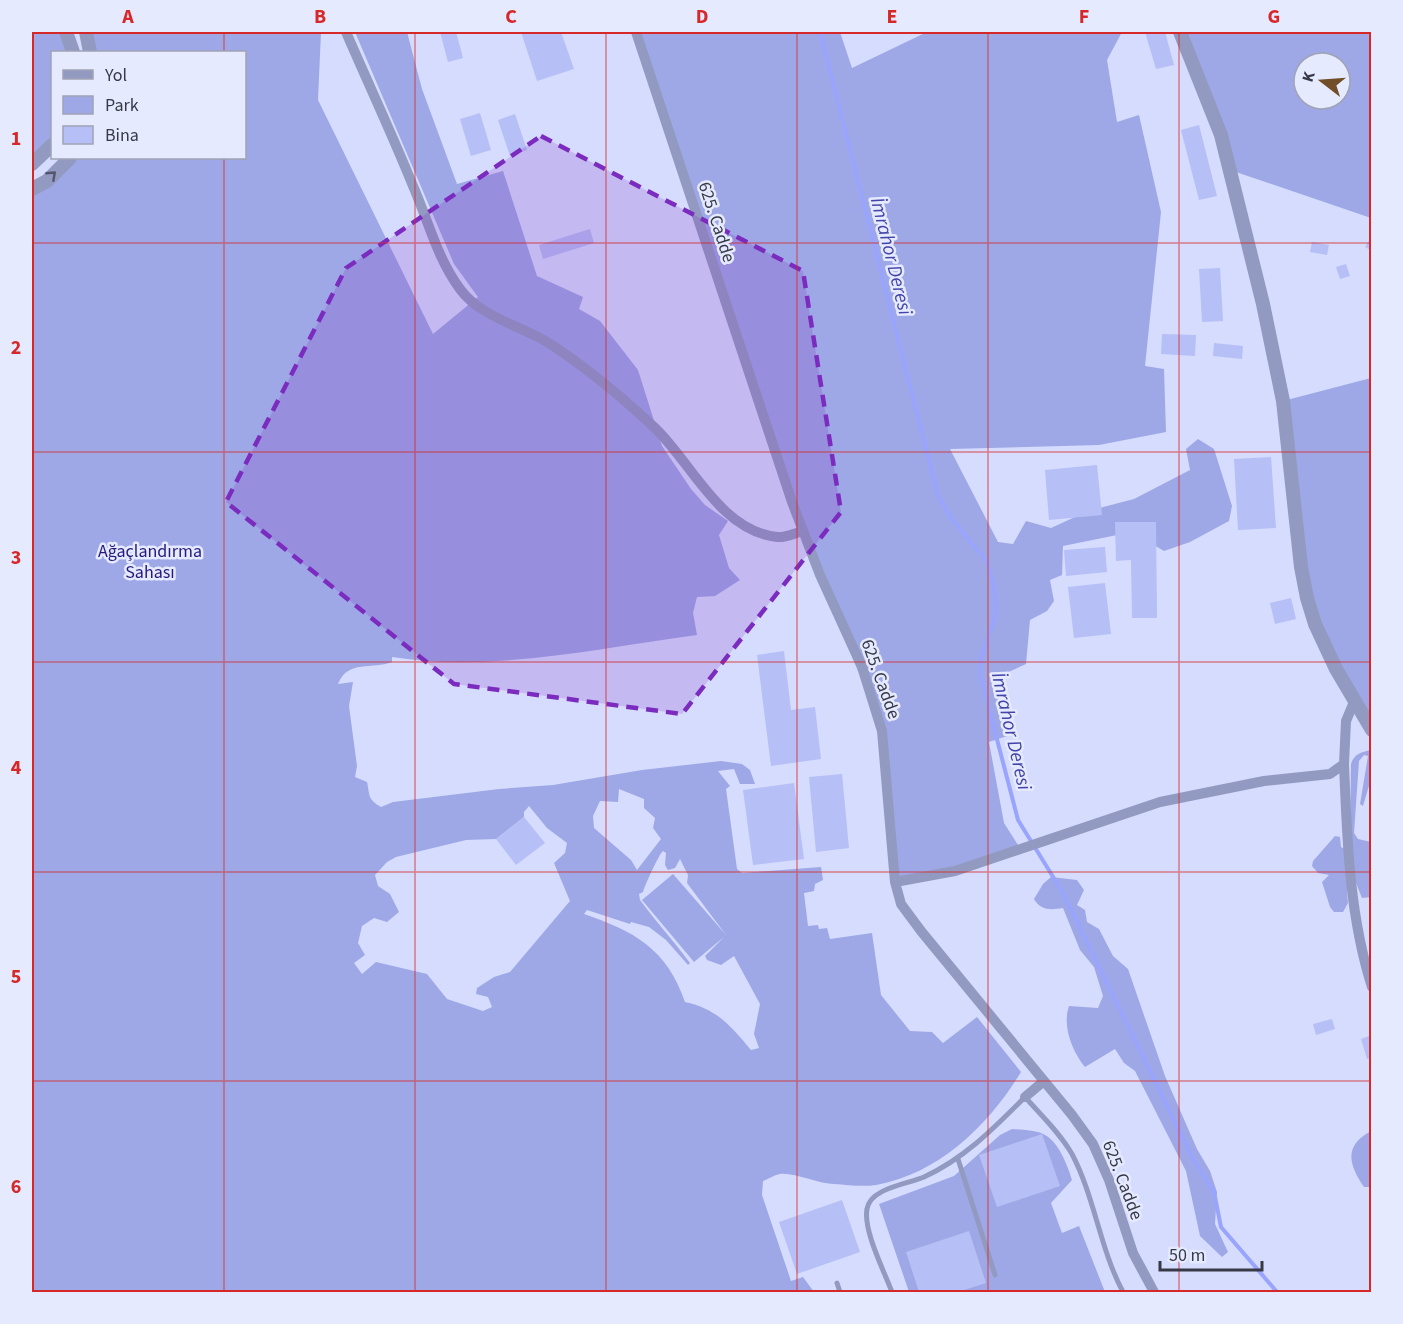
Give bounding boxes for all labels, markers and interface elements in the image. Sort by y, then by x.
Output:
text: A [121,3,134,31]
text: B [314,3,326,31]
text: C [505,3,517,31]
text: D [696,3,708,31]
text: E [887,3,897,31]
text: F [1079,3,1089,31]
text: G [1268,3,1280,31]
legend [51,51,246,159]
north arrow [1292,51,1352,111]
text: Yol [104,63,127,88]
text: K [1297,69,1321,85]
text: Park [105,93,139,118]
text: Bina [105,123,139,148]
text: 1 [11,125,21,153]
one-way arrow [46,171,56,182]
street label: 625. Cadde [692,179,741,266]
water label: İmrahor Deresi [863,194,919,318]
text: 2 [11,334,21,362]
park label: Ağaçlandırma Sahası [98,539,202,585]
text: 3 [11,544,21,572]
street label: 625. Cadde [855,636,907,723]
water label: İmrahor Deresi [984,669,1038,793]
text: 4 [11,754,22,782]
text: 5 [11,963,21,991]
street label: 625. Cadde [1096,1137,1149,1224]
text: 6 [11,1173,21,1201]
scale bar [1160,1234,1262,1272]
text: 50 m [1169,1243,1205,1268]

